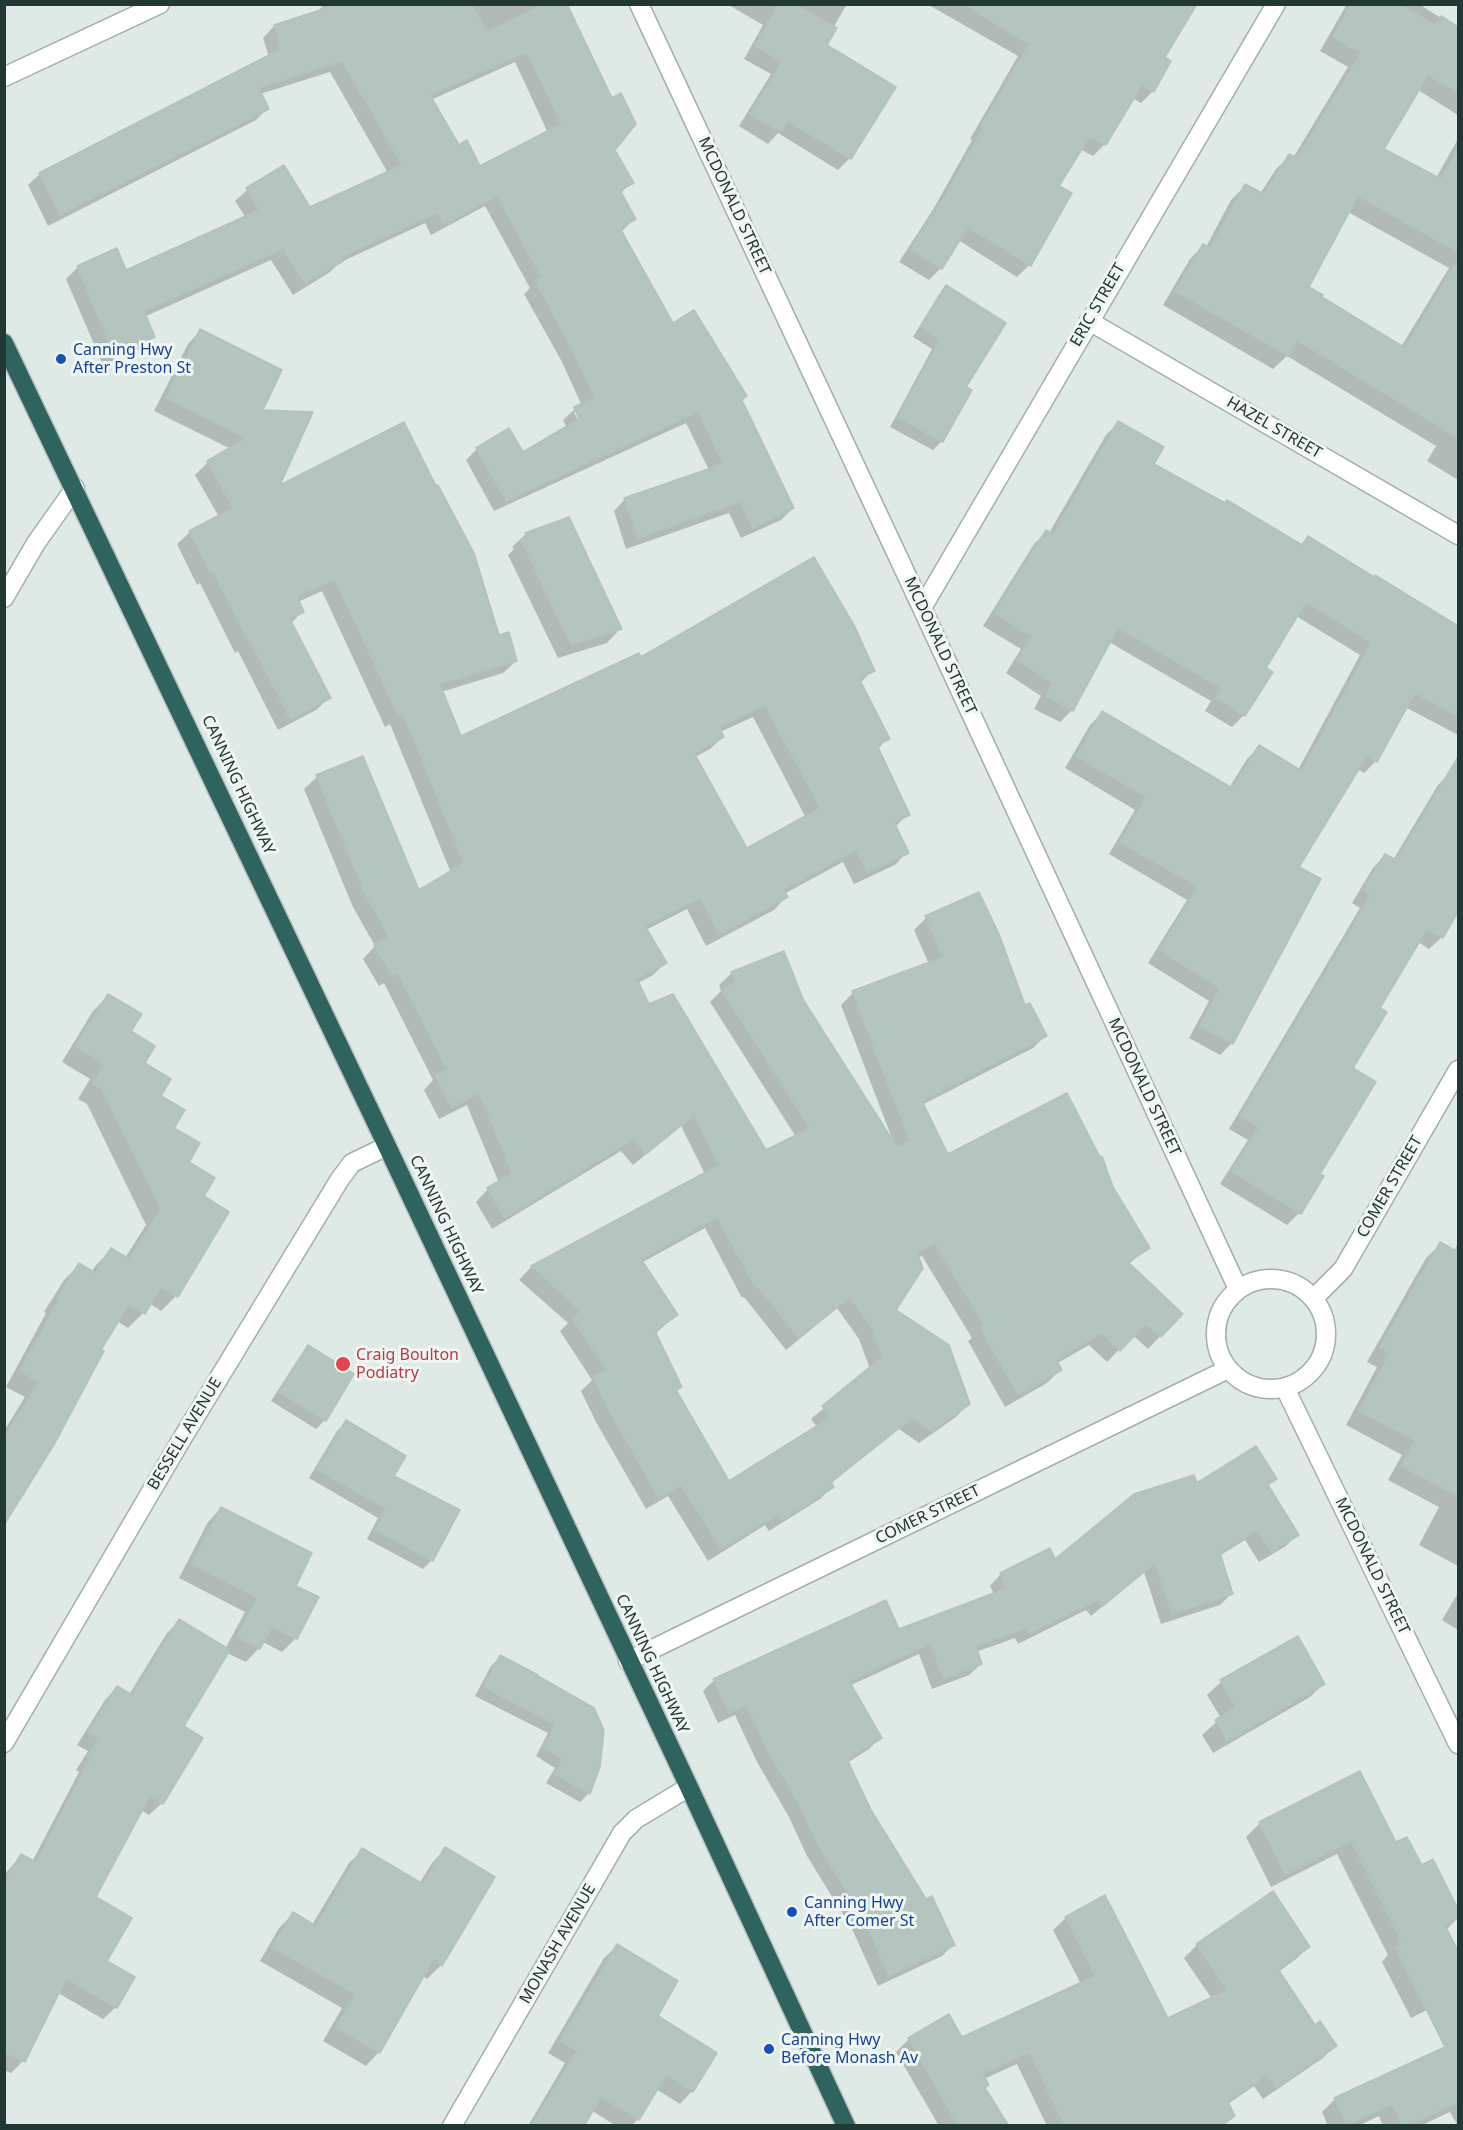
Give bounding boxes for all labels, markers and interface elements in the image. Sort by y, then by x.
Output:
street label: MCDONALD STREET [694,134,774,278]
street label: ERIC STREET [1066,260,1130,350]
place label: Canning Hwy After Preston St [73,340,191,378]
marker: Canning Hwy After Preston St [54,352,68,366]
street label: HAZEL STREET [1223,393,1325,463]
street label: MCDONALD STREET [900,574,980,718]
street label: CANNING HIGHWAY [197,712,279,858]
street label: MCDONALD STREET [1104,1015,1184,1159]
street label: COMER STREET [1353,1133,1427,1241]
street label: CANNING HIGHWAY [405,1152,487,1298]
place label: Craig Boulton Podiatry [356,1345,459,1383]
marker: Craig Boulton Podiatry [334,1355,352,1373]
street label: BESSELL AVENUE [144,1374,226,1494]
street label: COMER STREET [873,1481,983,1549]
street label: MCDONALD STREET [1331,1495,1413,1637]
street label: CANNING HIGHWAY [611,1591,693,1737]
street label: MONASH AVENUE [516,1881,600,2007]
place label: Canning Hwy After Comer St [804,1893,914,1931]
marker: Canning Hwy After Comer St [785,1905,799,1919]
place label: Canning Hwy Before Monash Av [781,2030,918,2068]
marker: Canning Hwy Before Monash Av [762,2042,776,2056]

